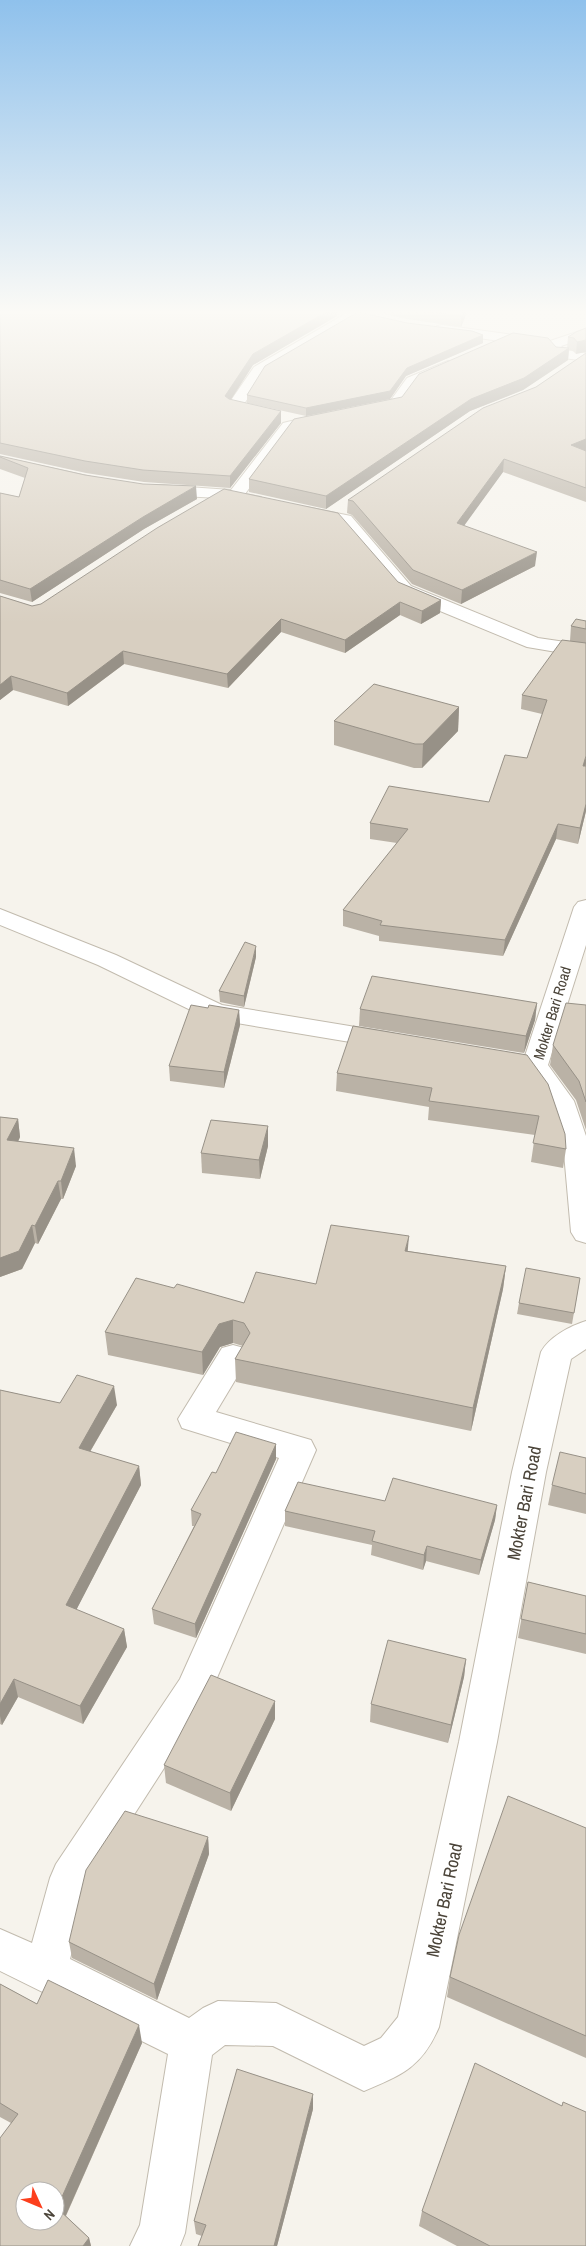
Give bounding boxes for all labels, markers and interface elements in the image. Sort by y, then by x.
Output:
street label: Mokter Bari Road [528,964,576,1062]
street label: Mokter Bari Road [501,1444,547,1562]
street label: Mokter Bari Road [420,1841,468,1959]
north arrow [15,2181,65,2231]
text: N [40,2206,59,2224]

